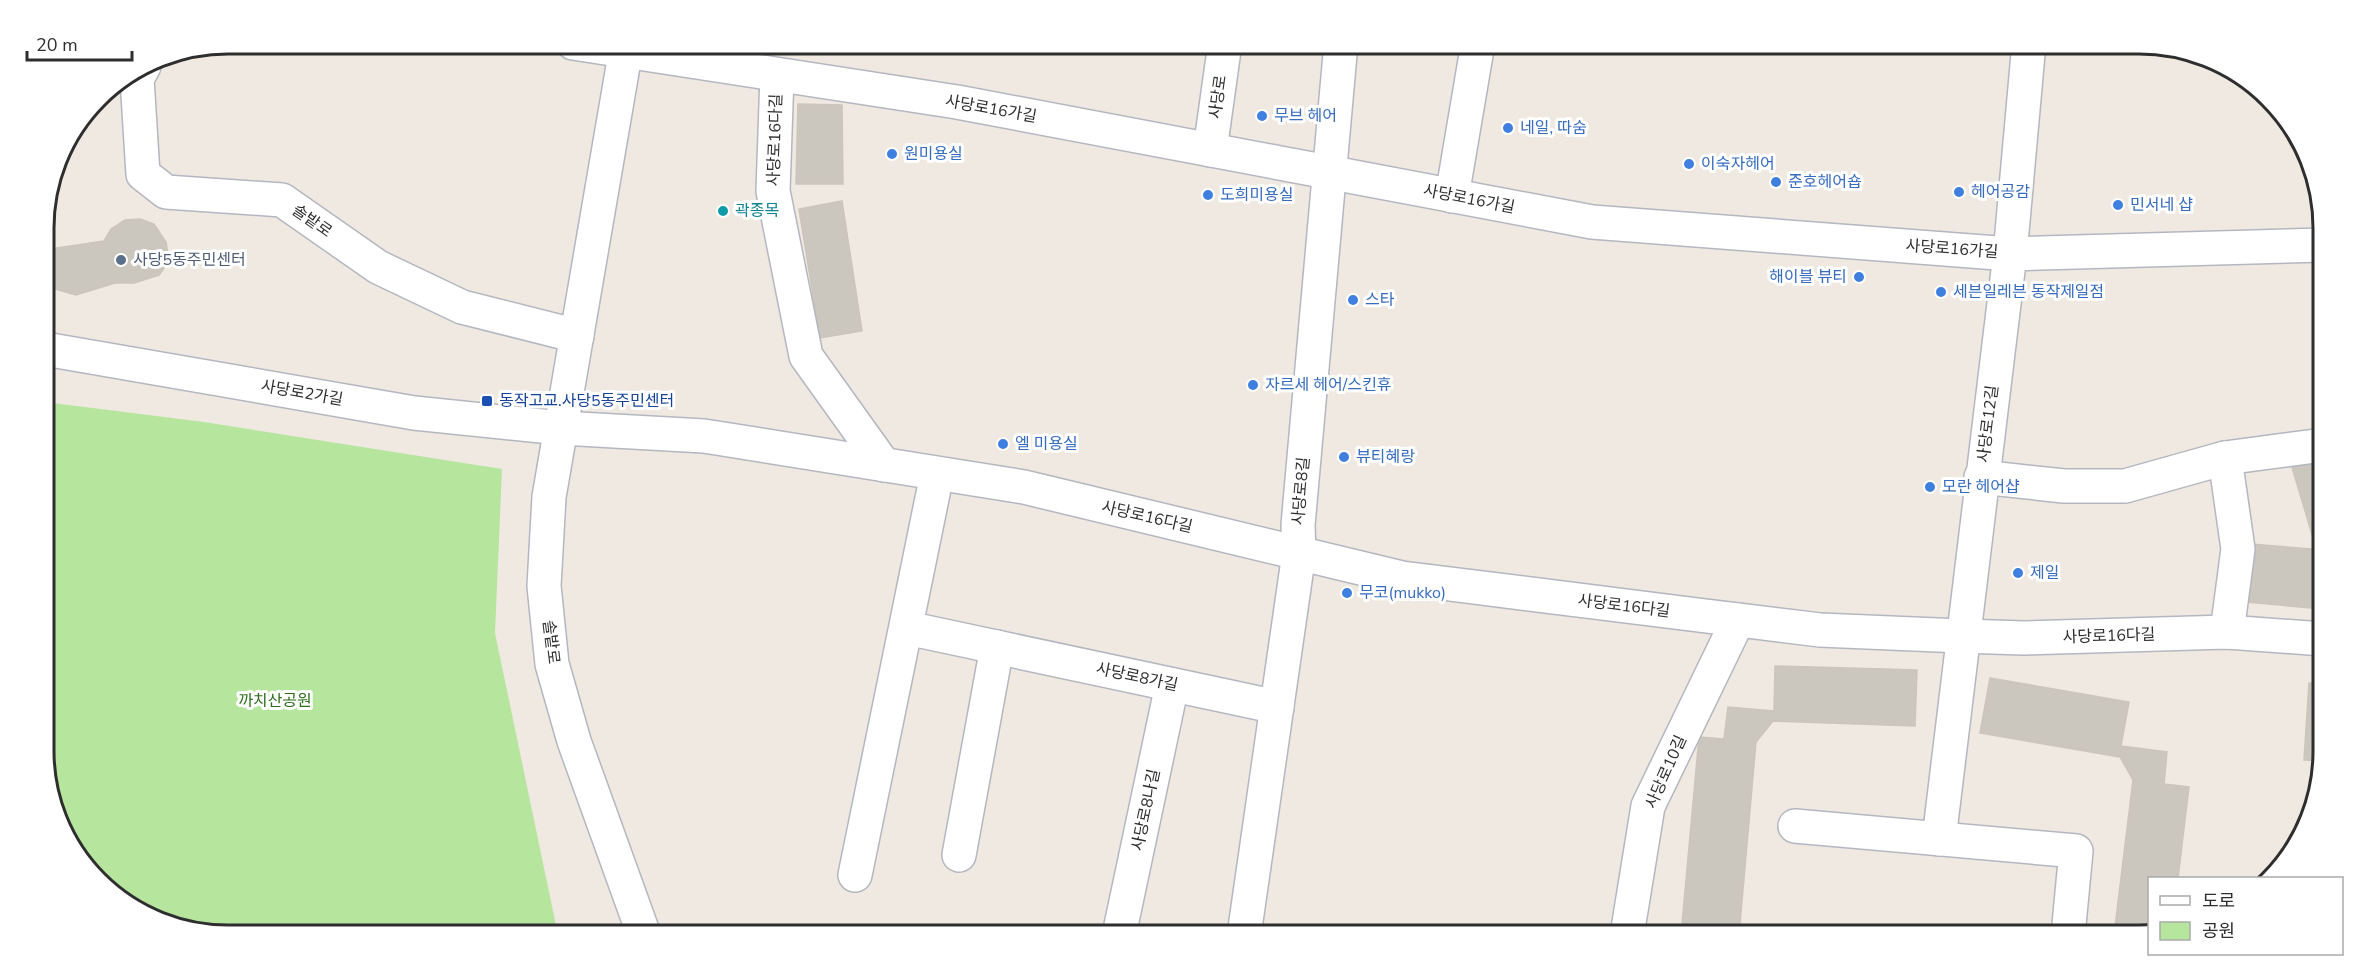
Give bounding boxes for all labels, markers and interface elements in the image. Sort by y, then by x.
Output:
scale bar [27,24,132,62]
text: 20 m [36,33,78,57]
street label: 사당로 [1204,73,1232,120]
street label: 사당로16가길 [943,90,1039,128]
street label: 사당로16다길 [762,93,788,187]
place label: 무브 헤어 [1274,105,1337,127]
marker: 무브 헤어 [1255,109,1269,123]
place label: 네일, 따숨 [1520,117,1587,139]
marker: 네일, 따숨 [1501,121,1515,135]
place label: 원미용실 [904,143,963,165]
marker: 원미용실 [885,147,899,161]
place label: 이숙자헤어 [1701,153,1775,175]
marker: 이숙자헤어 [1682,157,1696,171]
place label: 준호헤어숍 [1788,171,1862,193]
marker: 준호헤어숍 [1769,175,1783,189]
street label: 사당로16가길 [1421,179,1517,219]
place label: 헤어공감 [1971,181,2030,203]
place label: 도희미용실 [1220,184,1294,206]
marker: 헤어공감 [1952,185,1966,199]
marker: 도희미용실 [1201,188,1215,202]
place label: 민서네 샵 [2130,194,2193,216]
marker: 민서네 샵 [2111,198,2125,212]
street label: 솔밭로 [288,199,337,243]
place label: 곽종목 [735,200,779,222]
marker: 곽종목 [716,204,730,218]
street label: 사당로16가길 [1905,235,1999,263]
place label: 사당5동주민센터 [133,249,246,271]
marker: 사당5동주민센터 [114,253,128,267]
place label: 해이블 뷰티 [1769,266,1847,288]
marker: 해이블 뷰티 [1852,270,1866,284]
place label: 세븐일레븐 동작제일점 [1953,281,2104,303]
marker: 세븐일레븐 동작제일점 [1934,285,1948,299]
place label: 스타 [1365,289,1395,311]
marker: 스타 [1346,293,1360,307]
place label: 자르세 헤어/스킨휴 [1265,374,1391,396]
street label: 사당로2가길 [259,375,345,411]
marker: 자르세 헤어/스킨휴 [1246,378,1260,392]
street label: 사당로12길 [1972,384,2004,464]
place label: 동작고교.사당5동주민센터 [499,390,674,412]
marker: 동작고교.사당5동주민센터 [480,394,494,408]
place label: 엘 미용실 [1015,433,1078,455]
marker: 엘 미용실 [996,437,1010,451]
place label: 뷰티혜랑 [1356,446,1415,468]
marker: 뷰티혜랑 [1337,450,1351,464]
street label: 사당로8길 [1287,456,1315,526]
place label: 모란 헤어샵 [1942,476,2020,498]
marker: 모란 헤어샵 [1923,480,1937,494]
street label: 사당로16다길 [1099,496,1195,538]
place label: 제일 [2030,562,2059,584]
marker: 제일 [2011,566,2025,580]
place label: 무코(mukko) [1359,582,1446,604]
marker: 무코(mukko) [1340,586,1354,600]
street label: 사당로16다길 [1577,589,1671,623]
street label: 솔밭로 [537,619,565,666]
street label: 사당로16다길 [2062,623,2156,649]
street label: 사당로8가길 [1094,658,1180,696]
park label: 까치산공원 [238,690,312,712]
street label: 사당로10길 [1640,732,1692,812]
street label: 사당로8나길 [1127,767,1165,853]
legend [2148,877,2343,955]
text: 도로 [2202,889,2235,913]
text: 공원 [2202,919,2235,943]

